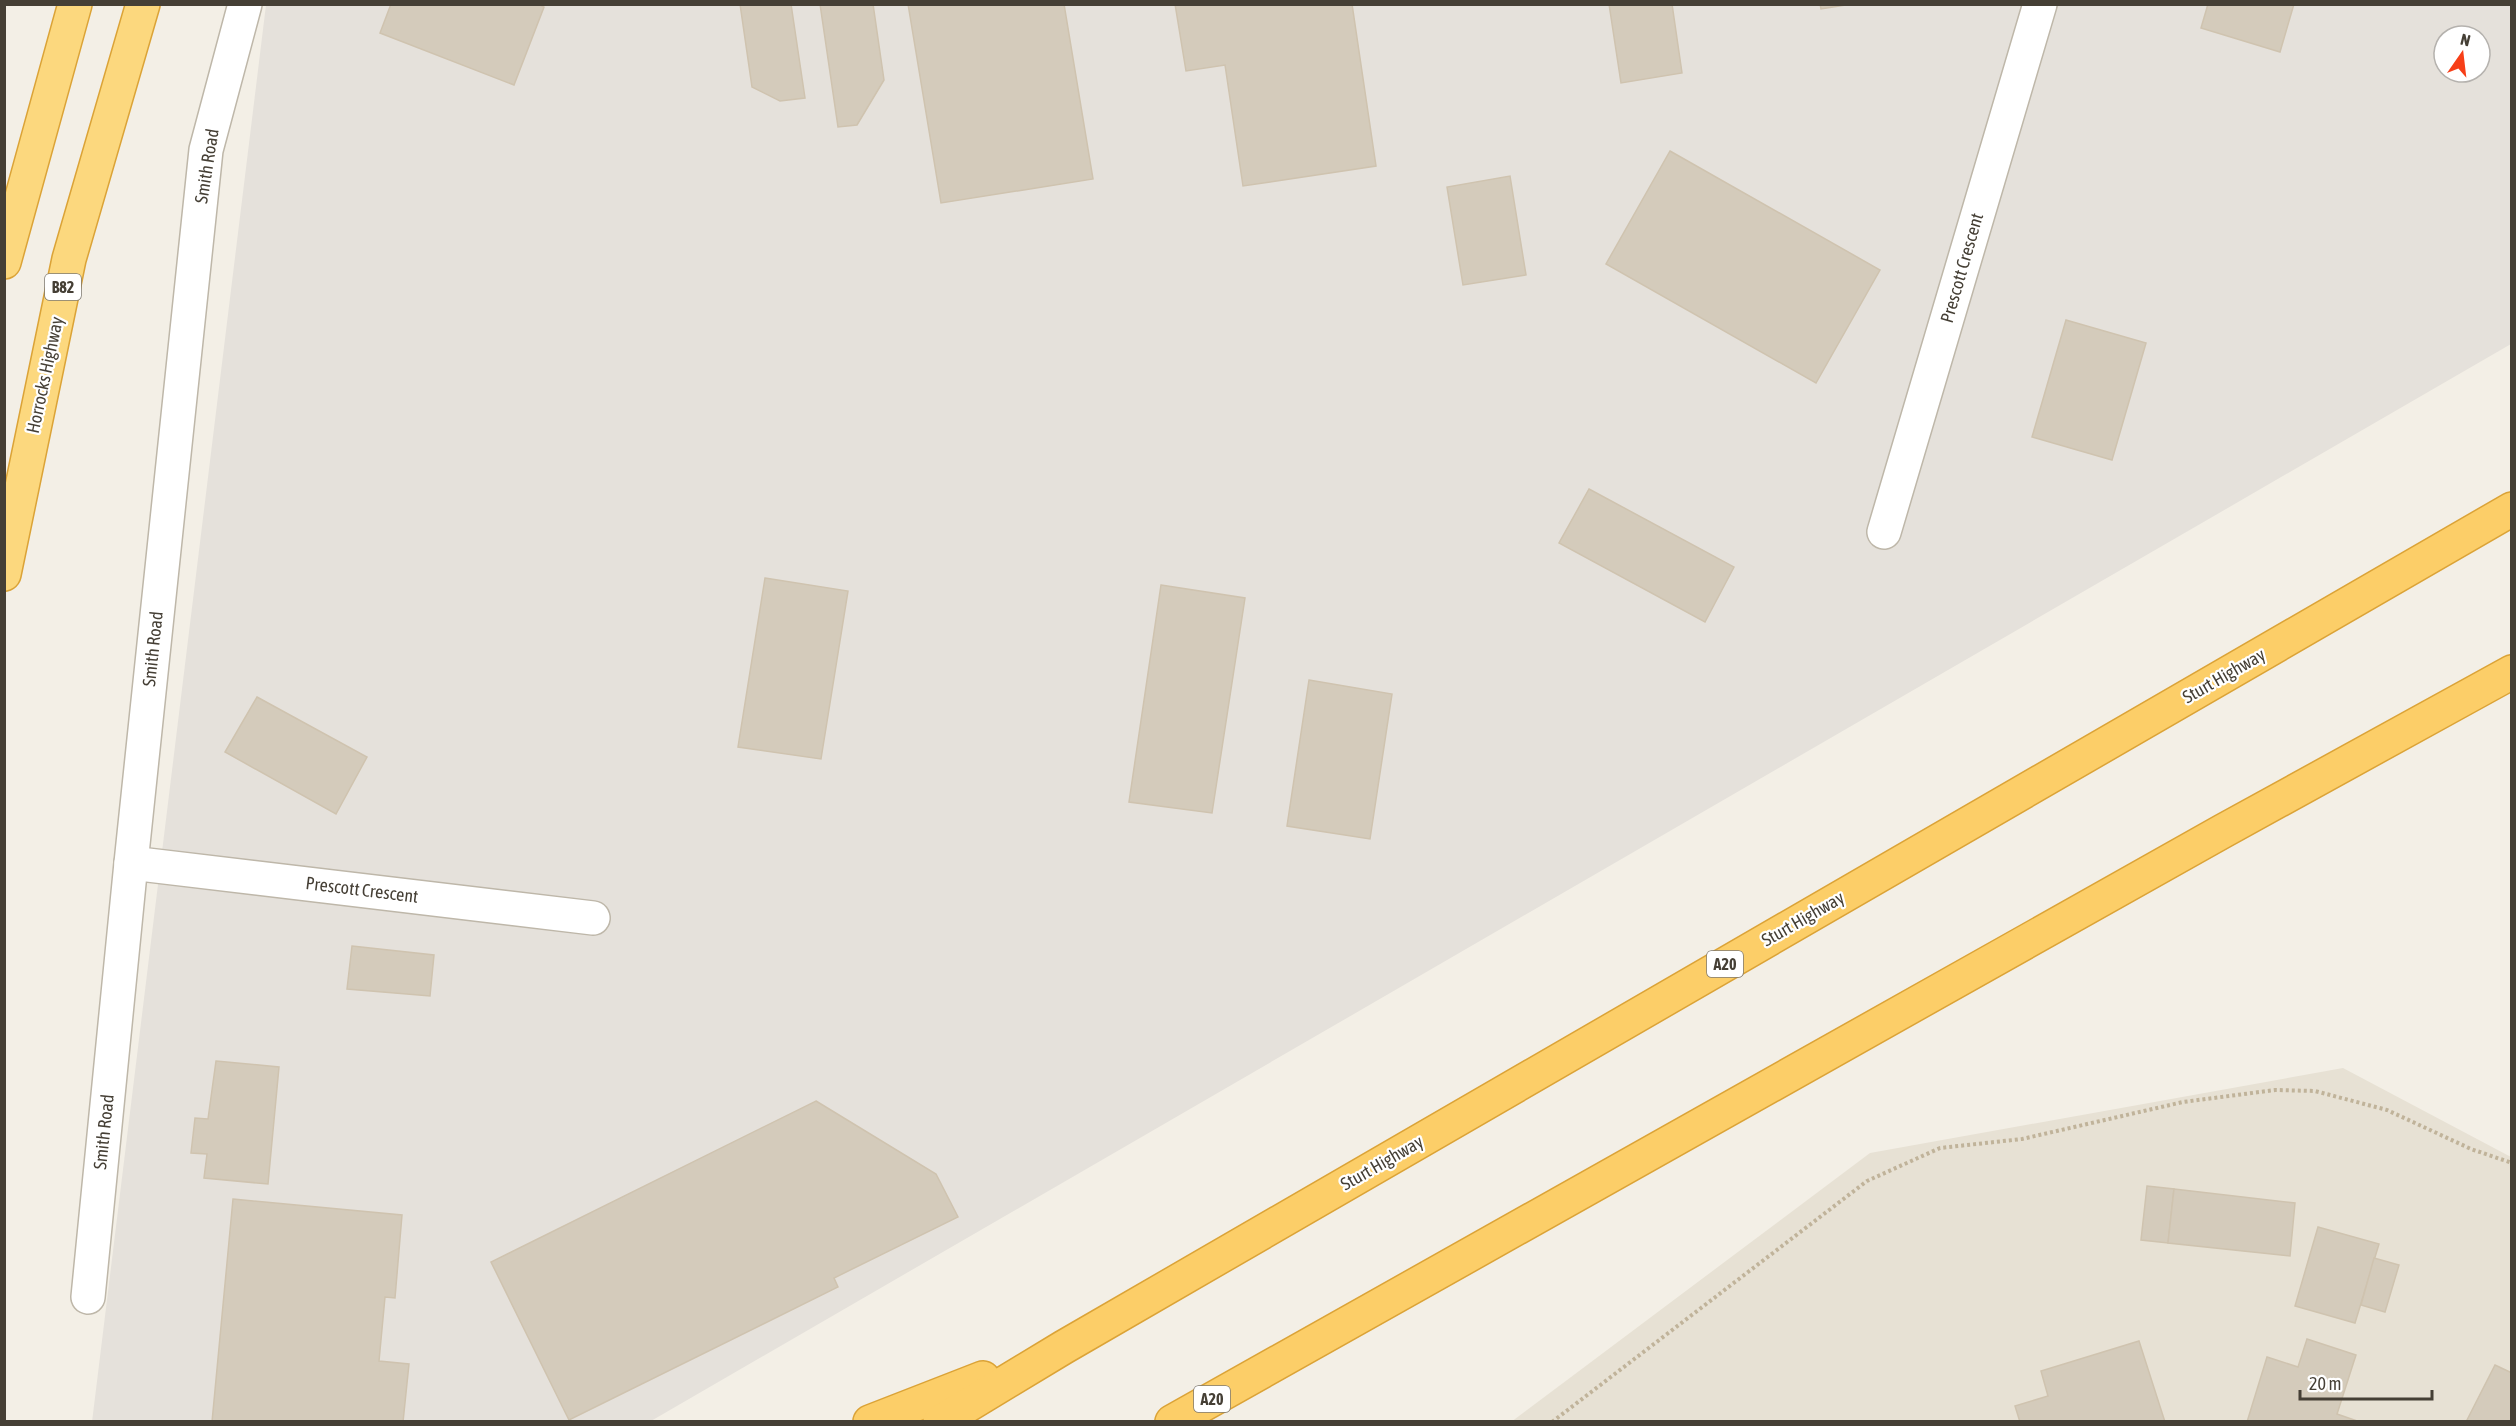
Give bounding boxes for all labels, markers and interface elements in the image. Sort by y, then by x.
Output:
north arrow [2432,24,2492,84]
text: N [2459,30,2472,49]
street label: Smith Road [190,127,223,205]
street label: Prescott Crescent [1936,211,1987,325]
road number: B82 [45,274,81,300]
street label: Horrocks Highway [22,315,67,435]
street label: Smith Road [138,610,167,688]
street label: Sturt Highway [2179,644,2269,708]
street label: Prescott Crescent [305,872,420,907]
street label: Sturt Highway [1758,887,1848,951]
road number: A20 [1707,951,1743,977]
street label: Smith Road [89,1093,118,1171]
street label: Sturt Highway [1337,1131,1427,1195]
scale bar [2300,1363,2432,1401]
text: 20 m [2309,1373,2341,1394]
road number: A20 [1194,1386,1230,1412]

